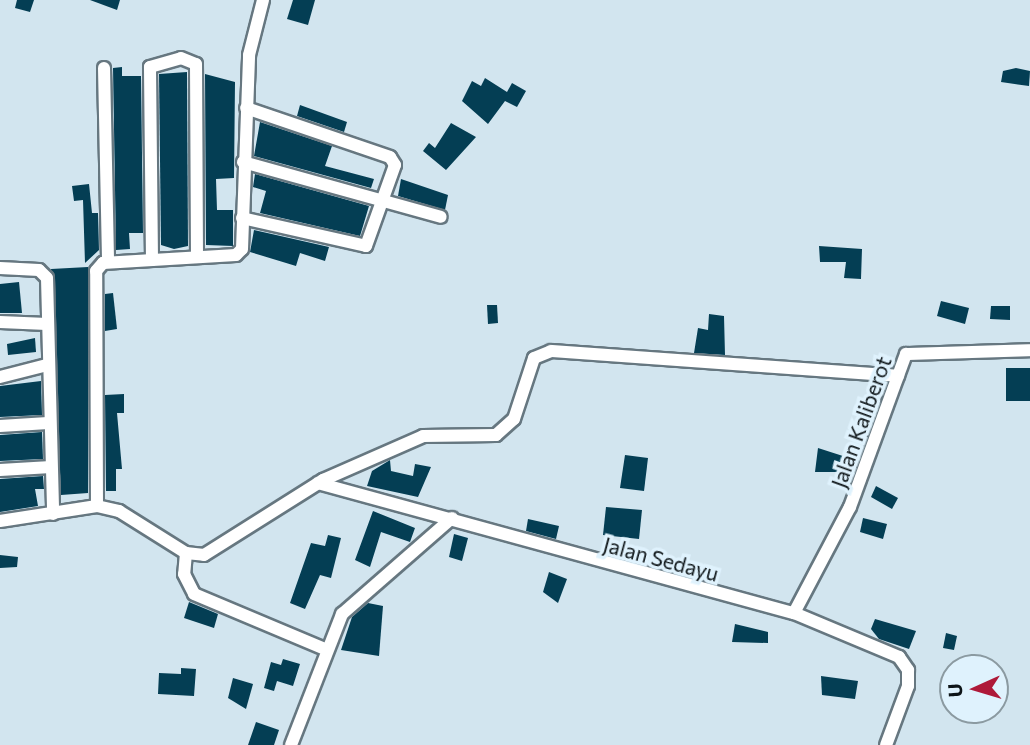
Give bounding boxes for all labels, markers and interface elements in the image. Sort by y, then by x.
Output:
street label: Jalan Kaliberot [826,353,896,491]
street label: Jalan Sedayu [601,532,721,586]
north arrow [939,654,1009,724]
text: U [943,683,967,698]

